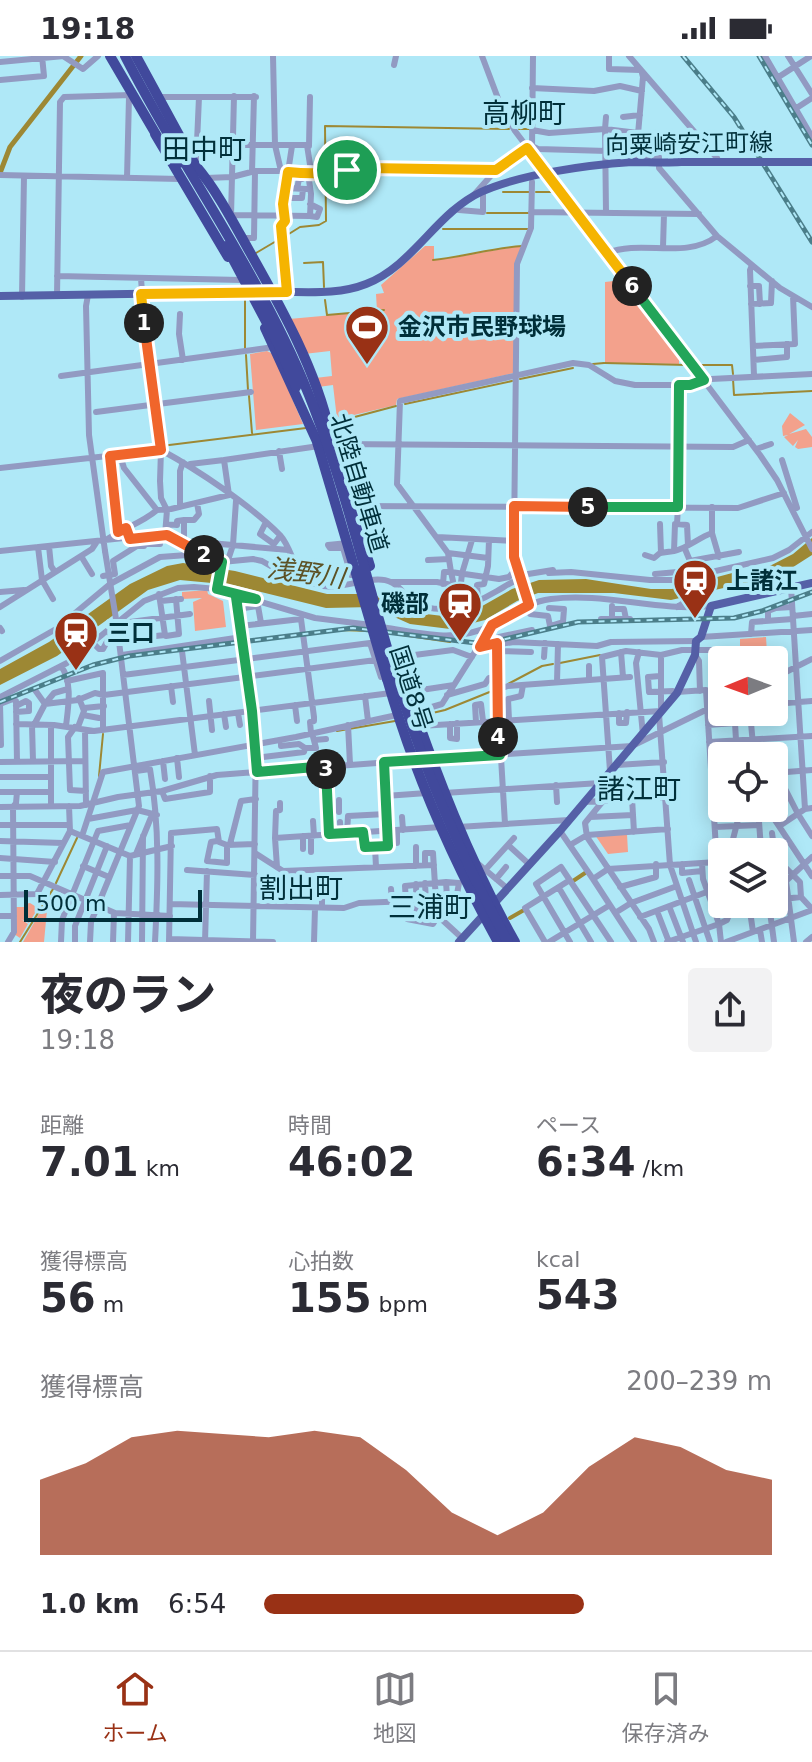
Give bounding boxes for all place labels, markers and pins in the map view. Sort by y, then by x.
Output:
pin [313,136,381,204]
pin: 6 [612,266,652,306]
pin: 1 [124,303,164,343]
sports icon: 金沢市民野球場 [343,303,391,366]
place label: 金沢市民野球場 [398,313,566,341]
pin: 5 [568,487,608,527]
pin: 2 [184,535,224,575]
station icon: 上諸江 [671,557,719,620]
place label: 上諸江 [726,567,798,595]
station icon: 磯部 [436,580,484,643]
place label: 磯部 [381,590,429,618]
station icon: 三口 [52,609,100,672]
place label: 三口 [107,619,155,647]
pin: 4 [478,717,518,757]
pin: 3 [306,749,346,789]

